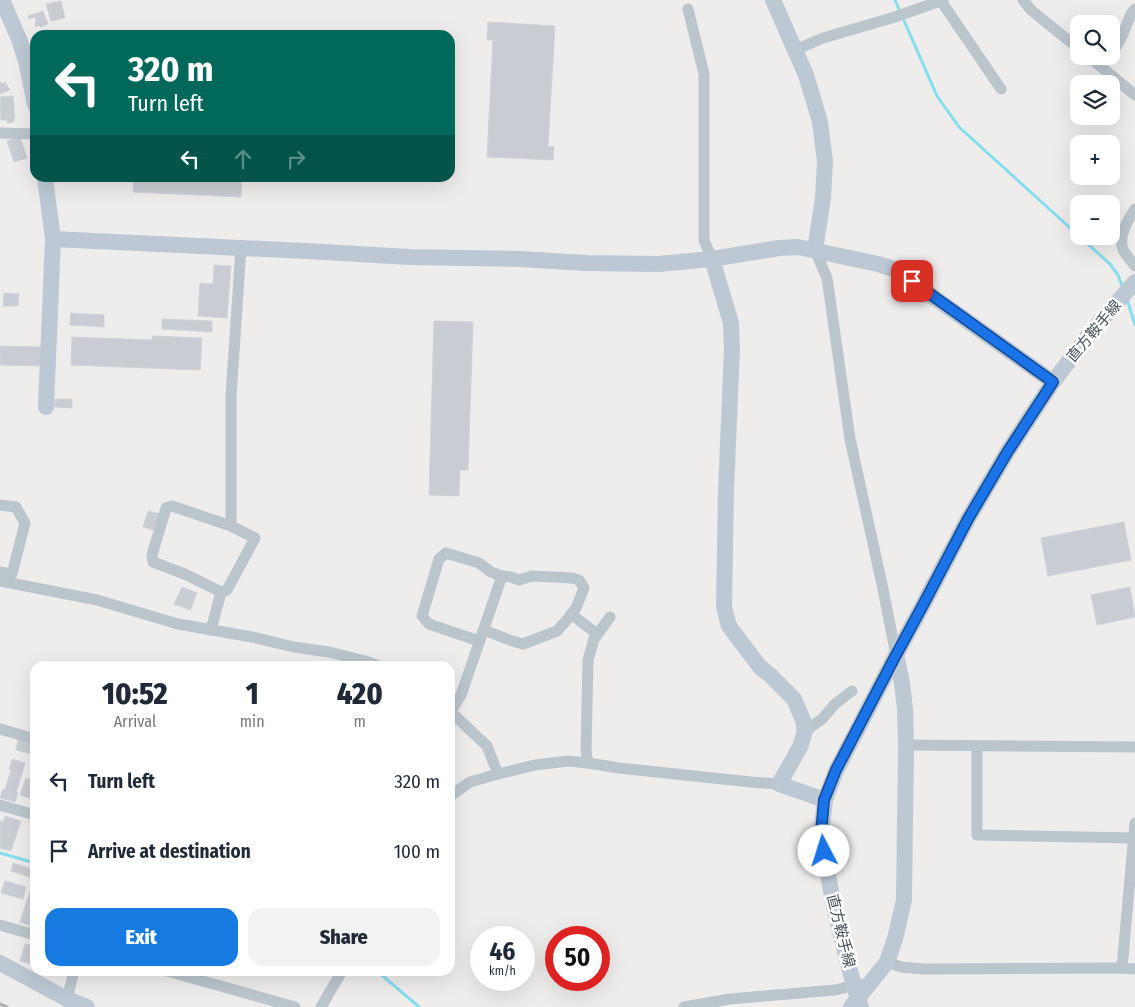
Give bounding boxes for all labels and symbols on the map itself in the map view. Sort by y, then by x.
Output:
pin [891,260,933,302]
street label: 直方鞍手線 [1063,296,1125,366]
position arrow [797,824,849,876]
street label: 直方鞍手線 [823,892,859,970]
speed limit sign: 50 [545,926,610,991]

